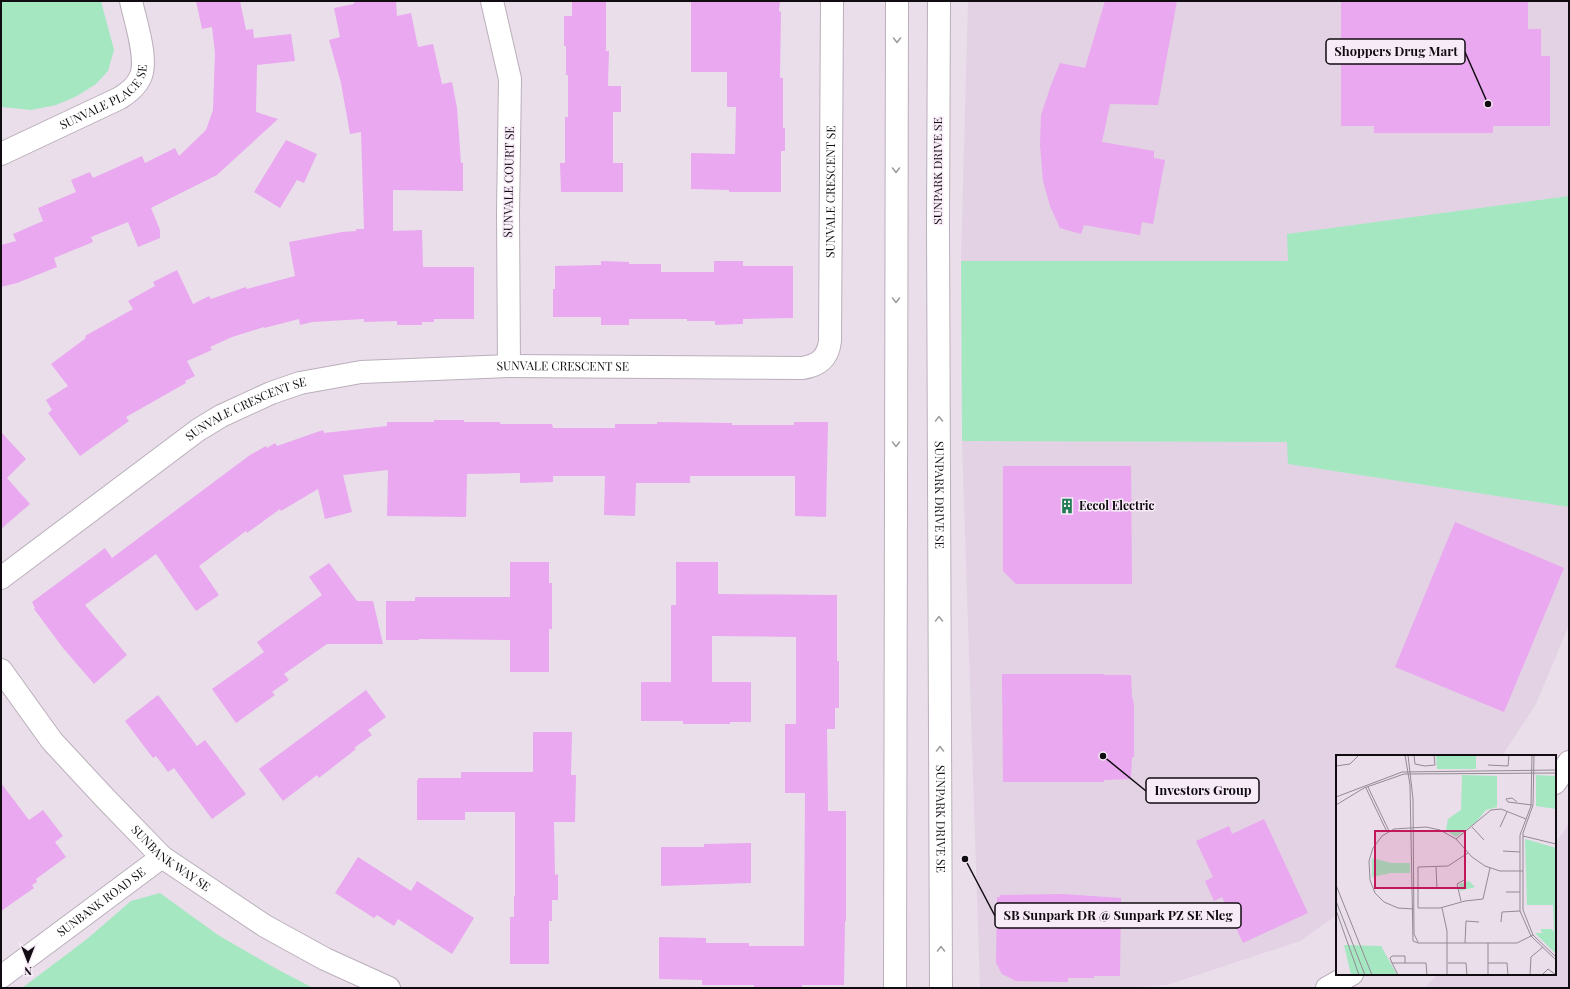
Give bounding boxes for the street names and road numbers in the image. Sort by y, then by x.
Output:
street label: SUNVALE PLACE SE [57,64,150,132]
street label: SUNPARK DRIVE SE [929,117,945,225]
street label: SUNVALE CRESCENT SE [821,125,838,258]
street label: SUNVALE COURT SE [499,126,517,238]
street label: SUNVALE CRESCENT SE [496,357,629,374]
street label: SUNVALE CRESCENT SE [182,373,307,444]
street label: SUNPARK DRIVE SE [932,441,948,549]
street label: SUNPARK DRIVE SE [933,765,950,873]
street label: SUNBANK WAY SE [128,821,214,894]
street label: SUNBANK ROAD SE [53,863,148,940]

